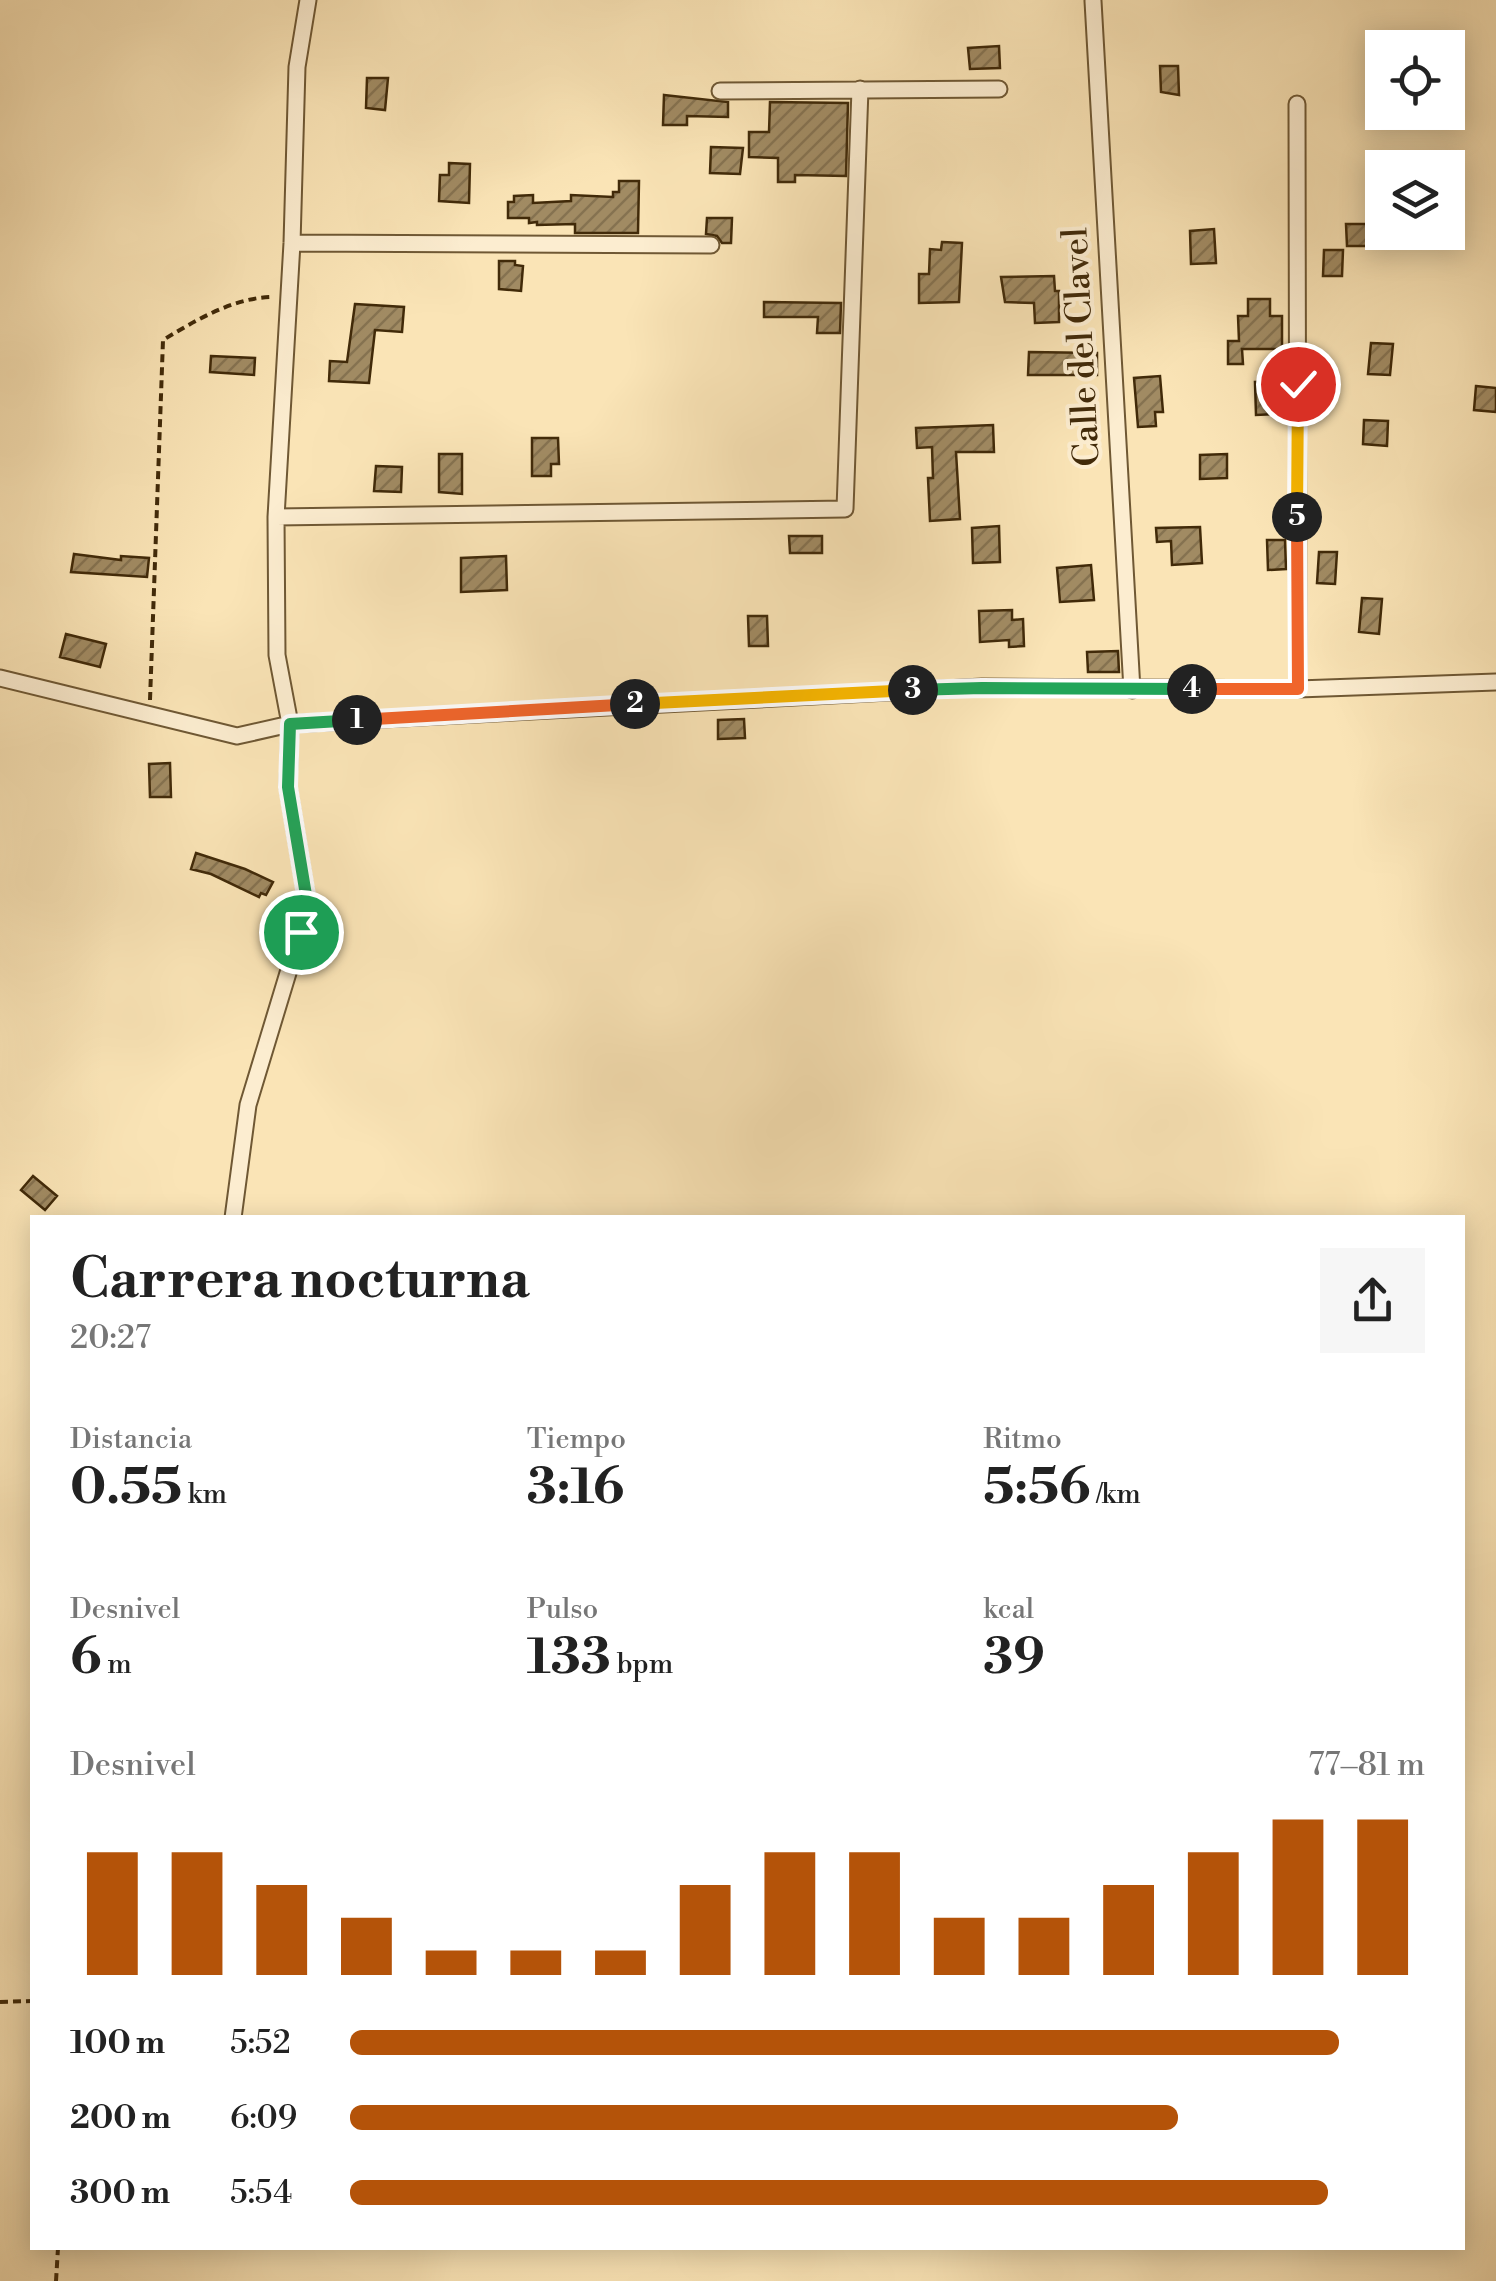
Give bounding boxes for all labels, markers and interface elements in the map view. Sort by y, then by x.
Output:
map controls [1365,30,1465,250]
button: locate [1365,30,1465,130]
button: layers [1365,150,1465,250]
street label: Calle del Clavel [1054,226,1110,468]
pin [1256,342,1341,427]
icon: check [1271,357,1326,412]
pin: 5 [1272,492,1322,542]
text: 5 [1288,499,1306,534]
pin: 4 [1167,664,1217,714]
pin: 3 [888,665,938,715]
text: 4 [1183,671,1201,706]
text: 3 [905,672,921,707]
pin: 2 [610,679,660,729]
text: 2 [626,686,644,721]
pin: 1 [332,695,382,745]
text: 1 [350,702,364,737]
pin [259,890,344,975]
icon: arrive [274,905,329,960]
text: Carrera nocturna [70,1246,530,1315]
button: share [1320,1248,1425,1353]
text: 20:27 [70,1318,151,1358]
text: Distancia [70,1422,192,1457]
text: Tiempo [527,1422,626,1457]
text: Ritmo [983,1422,1062,1457]
text: 0.55 [70,1457,182,1519]
text: 3:16 [527,1457,624,1519]
text: 5:56 [983,1457,1091,1519]
text: km [182,1477,227,1512]
text: /km [1091,1477,1141,1512]
text: Desnivel [70,1592,180,1627]
text: Pulso [527,1592,598,1627]
text: kcal [983,1592,1034,1627]
text: 6 [70,1627,102,1689]
text: 133 [527,1627,611,1689]
text: 39 [983,1627,1045,1689]
text: m [102,1647,132,1682]
text: bpm [611,1647,673,1682]
text: Desnivel [70,1745,196,1785]
text: 77–81 m [1308,1745,1425,1785]
text: 100 m [70,2023,165,2063]
text: 5:52 [230,2023,291,2063]
text: 200 m [70,2098,171,2138]
text: 6:09 [230,2098,297,2138]
text: 300 m [70,2173,170,2213]
text: 5:54 [230,2173,292,2213]

